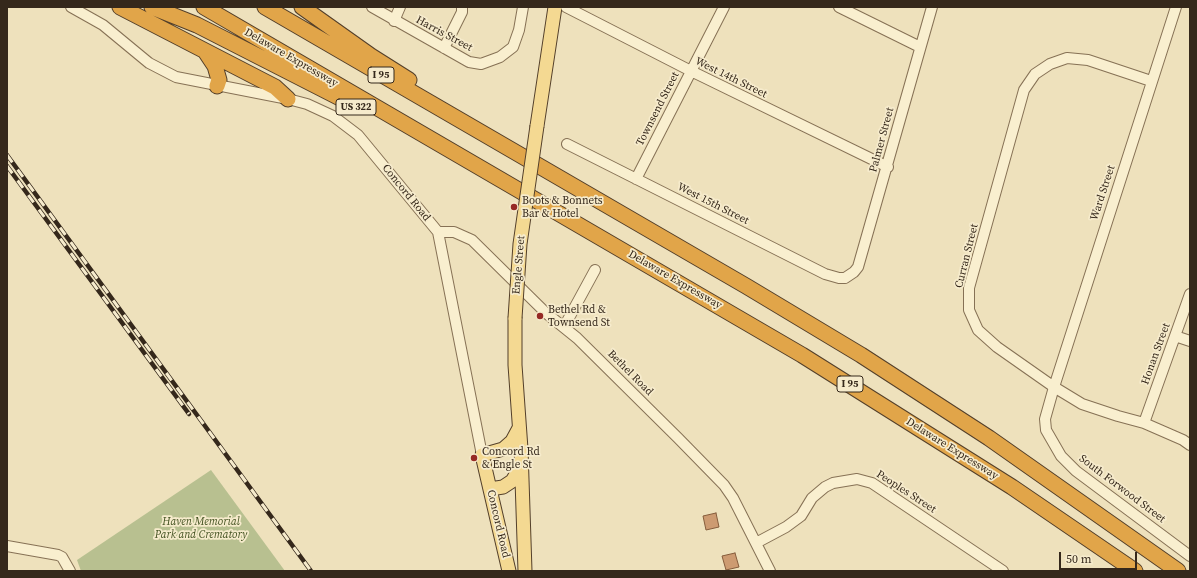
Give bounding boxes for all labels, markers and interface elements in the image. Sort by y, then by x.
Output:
street label: Harris Street [413,14,475,54]
street label: Delaware Expressway [242,26,340,90]
street label: West 14th Street [693,55,769,101]
road number: I 95 [368,67,394,83]
street label: Townsend Street [634,70,682,148]
road number: US 322 [336,99,376,115]
street label: Palmer Street [867,106,897,174]
street label: Concord Road [379,162,433,224]
street label: Ward Street [1088,164,1118,222]
street label: West 15th Street [675,180,751,228]
place label: Boots & Bonnets Bar & Hotel [522,194,603,220]
marker: Boots & Bonnets Bar & Hotel [509,202,519,212]
street label: Curran Street [953,223,981,289]
street label: Engle Street [510,235,528,295]
street label: Delaware Expressway [626,248,724,312]
place label: Bethel Rd & Townsend St [548,303,610,329]
marker: Bethel Rd & Townsend St [535,311,545,321]
street label: Honan Street [1139,322,1173,386]
street label: Bethel Road [604,347,656,399]
road number: I 95 [837,376,863,392]
street label: Delaware Expressway [904,415,1000,483]
place label: Concord Rd & Engle St [482,445,540,471]
street label: South Forwood Street [1076,452,1168,526]
marker: Concord Rd & Engle St [469,453,479,463]
street label: Peoples Street [874,468,938,516]
street label: Concord Road [484,489,512,559]
park label: Haven Memorial Park and Crematory [155,515,247,541]
scale bar [1061,544,1139,570]
text: 50 m [1066,551,1092,567]

